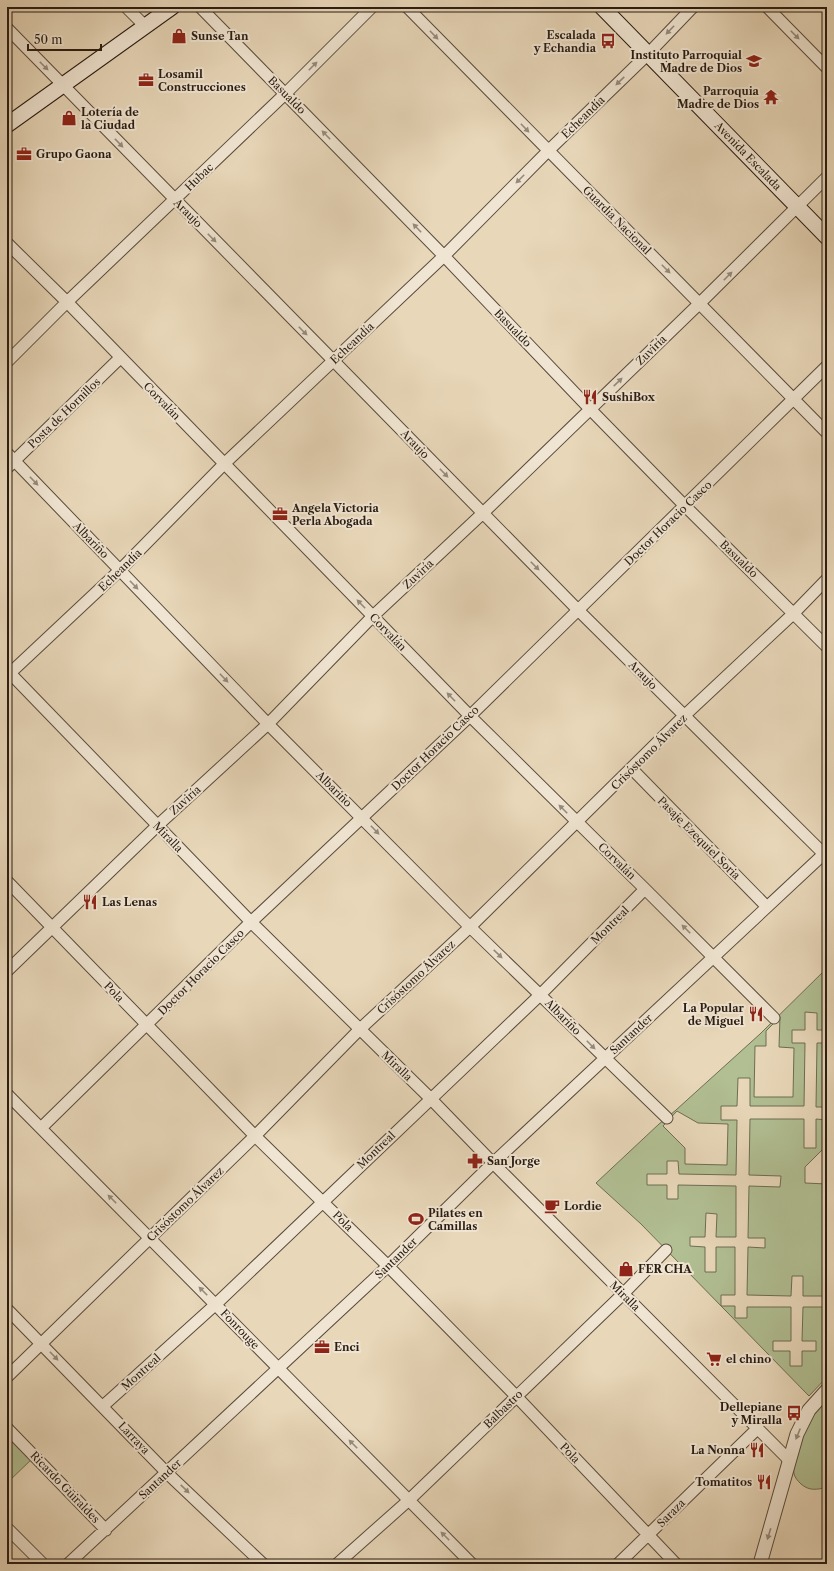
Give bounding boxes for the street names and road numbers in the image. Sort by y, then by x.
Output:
street label: Basualdo [265,73,309,117]
street label: Echeandía [558,93,608,141]
street label: Avenida Escalada [711,118,785,193]
street label: Hubac [182,160,216,194]
street label: Guardia Nacional [580,183,655,258]
street label: Araujo [170,195,206,231]
street label: Basualdo [491,306,535,350]
street label: Echeandía [327,319,377,367]
street label: Zuviría [633,332,669,368]
street label: Posta de Hornillos [25,375,103,451]
street label: Corvalán [141,379,184,423]
street label: Araujo [397,426,432,462]
street label: Doctor Horacio Casco [621,477,715,568]
street label: Albariño [70,518,112,561]
street label: Basualdo [717,537,761,581]
street label: Echeandía [95,546,145,594]
street label: Zuviría [400,556,436,592]
street label: Corvalán [367,610,410,654]
street label: Araujo [625,657,661,693]
street label: Doctor Horacio Casco [388,702,482,793]
street label: Crisóstomo Álvarez [608,711,690,793]
street label: Albariño [312,767,355,810]
street label: Zuviría [167,782,204,818]
street label: Pasaje Ezequiel Soria [655,794,743,882]
street label: Miralla [150,819,186,855]
street label: Corvalán [595,840,639,883]
street label: Montreal [588,903,632,947]
street label: Doctor Horacio Casco [155,926,247,1018]
street label: Crisóstomo Álvarez [374,937,458,1017]
street label: Pola [101,979,127,1005]
street label: Albariño [541,995,584,1038]
street label: Santander [607,1010,656,1057]
street label: Miralla [379,1048,415,1084]
street label: Montreal [354,1128,399,1172]
street label: Crisóstomo Álvarez [143,1163,227,1244]
street label: Pola [330,1208,356,1234]
street label: Santander [372,1234,420,1282]
street label: Miralla [607,1278,643,1314]
street label: Fonrouge [218,1306,262,1352]
street label: Montreal [118,1350,164,1393]
street label: Balbastro [480,1387,526,1431]
street label: Larraya [115,1419,153,1457]
street label: Pola [557,1440,583,1466]
street label: Ricardo Güiraldes [27,1448,103,1526]
street label: Santander [136,1455,185,1502]
street label: Saraza [654,1496,688,1530]

